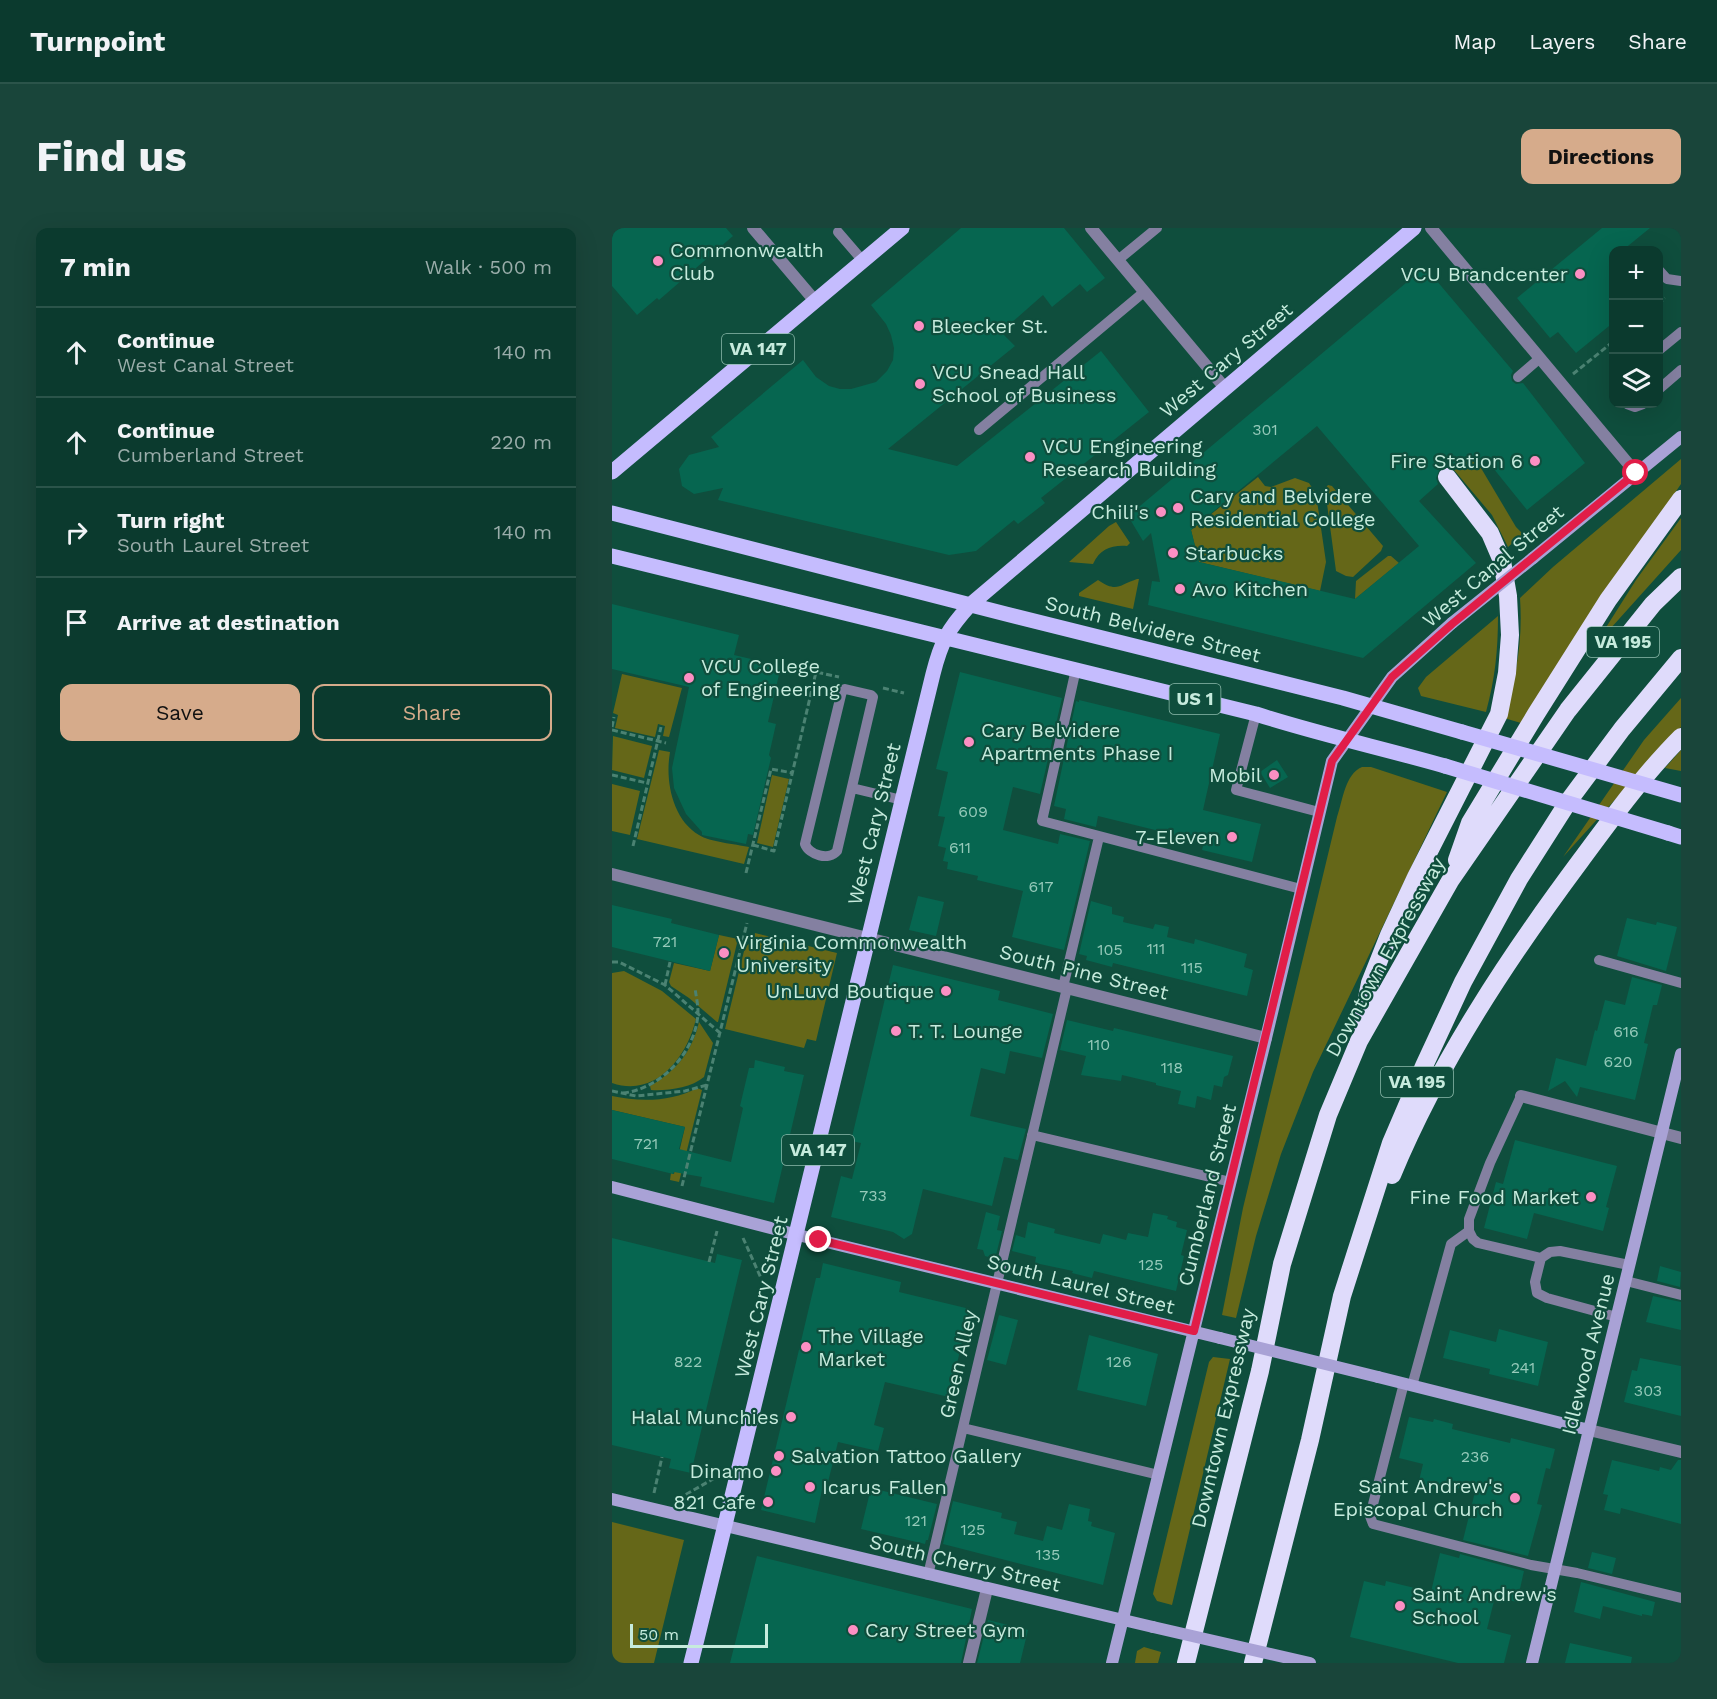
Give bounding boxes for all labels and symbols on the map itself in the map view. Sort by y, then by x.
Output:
place label: Commonwealth Club [670,238,824,285]
marker: Commonwealth Club [651,254,665,268]
place label: VCU Brandcenter [1400,262,1568,286]
marker: VCU Brandcenter [1573,267,1587,281]
street label: West Cary Street [1155,297,1298,423]
place label: Bleecker St. [931,314,1048,338]
marker: Bleecker St. [912,319,926,333]
road number: VA 147 [722,334,794,364]
place label: VCU Snead Hall School of Business [932,360,1117,407]
marker: VCU Snead Hall School of Business [913,377,927,391]
house number: 301 [1252,420,1278,439]
place label: VCU Engineering Research Building [1042,434,1216,481]
place label: Fire Station 6 [1390,449,1523,473]
marker: VCU Engineering Research Building [1023,450,1037,464]
marker: Fire Station 6 [1528,454,1542,468]
route start [1622,459,1648,485]
place label: Cary and Belvidere Residential College [1190,484,1376,531]
place label: Chili's [1091,500,1149,524]
street label: West Canal Street [1417,500,1569,632]
marker: Cary and Belvidere Residential College [1171,501,1185,515]
marker: Chili's [1154,505,1168,519]
place label: Starbucks [1185,541,1283,565]
marker: Starbucks [1166,546,1180,560]
place label: Avo Kitchen [1192,577,1308,601]
marker: Avo Kitchen [1173,582,1187,596]
street label: South Belvidere Street [1043,591,1264,668]
road number: VA 195 [1587,627,1659,657]
place label: VCU College of Engineering [701,654,840,701]
marker: VCU College of Engineering [682,671,696,685]
road number: US 1 [1170,684,1220,714]
place label: Cary Belvidere Apartments Phase I [981,718,1173,765]
marker: Cary Belvidere Apartments Phase I [962,735,976,749]
street label: West Cary Street [842,740,906,907]
place label: Mobil [1209,763,1262,787]
marker: Mobil [1267,768,1281,782]
house number: 609 [958,802,988,821]
place label: 7-Eleven [1135,825,1220,849]
marker: 7-Eleven [1225,830,1239,844]
house number: 611 [949,838,971,857]
street label: Downtown Expressway [1320,852,1450,1061]
house number: 617 [1029,877,1053,896]
place label: Virginia Commonwealth University [736,930,967,977]
house number: 721 [653,932,677,951]
street label: South Pine Street [997,939,1172,1005]
house number: 111 [1147,939,1165,958]
house number: 105 [1097,940,1123,959]
marker: Virginia Commonwealth University [717,946,731,960]
house number: 115 [1181,958,1203,977]
place label: UnLuvd Boutique [766,979,934,1003]
marker: UnLuvd Boutique [939,984,953,998]
place label: T. T. Lounge [908,1019,1023,1043]
house number: 616 [1613,1022,1639,1041]
marker: T. T. Lounge [889,1024,903,1038]
house number: 110 [1088,1035,1110,1054]
house number: 620 [1603,1052,1633,1071]
house number: 118 [1161,1058,1183,1077]
road number: VA 195 [1381,1067,1453,1097]
street label: Cumberland Street [1173,1101,1241,1289]
house number: 721 [634,1134,658,1153]
road number: VA 147 [782,1135,854,1165]
place label: Fine Food Market [1409,1185,1580,1209]
house number: 733 [859,1186,887,1205]
marker: Fine Food Market [1584,1190,1598,1204]
street label: West Cary Street [729,1213,793,1380]
route end [805,1226,831,1252]
street label: South Laurel Street [985,1249,1178,1319]
house number: 125 [1139,1255,1163,1274]
street label: Idlewood Avenue [1556,1271,1620,1437]
street label: Downtown Expressway [1186,1305,1260,1530]
street label: Green Alley [934,1307,982,1421]
place label: The Village Market [818,1324,924,1371]
marker: The Village Market [799,1340,813,1354]
house number: 822 [674,1352,702,1371]
house number: 126 [1106,1352,1132,1371]
house number: 241 [1511,1358,1535,1377]
house number: 303 [1634,1381,1662,1400]
place label: Halal Munchies [631,1405,779,1429]
marker: Halal Munchies [784,1410,798,1424]
place label: Salvation Tattoo Gallery [791,1444,1022,1468]
house number: 236 [1461,1447,1489,1466]
marker: Salvation Tattoo Gallery [772,1449,786,1463]
place label: Dinamo [690,1459,764,1483]
marker: Dinamo [769,1464,783,1478]
place label: Saint Andrew's Episcopal Church [1333,1474,1503,1521]
place label: Icarus Fallen [822,1475,947,1499]
marker: Icarus Fallen [803,1480,817,1494]
place label: 821 Cafe [673,1490,756,1514]
marker: Saint Andrew's Episcopal Church [1508,1491,1522,1505]
marker: 821 Cafe [761,1495,775,1509]
house number: 121 [905,1511,927,1530]
house number: 125 [961,1520,985,1539]
street label: South Cherry Street [867,1529,1064,1597]
house number: 135 [1036,1545,1060,1564]
place label: Saint Andrew's School [1412,1582,1557,1629]
marker: Saint Andrew's School [1393,1599,1407,1613]
place label: Cary Street Gym [865,1618,1026,1642]
scale bar [630,1621,768,1648]
marker: Cary Street Gym [846,1623,860,1637]

